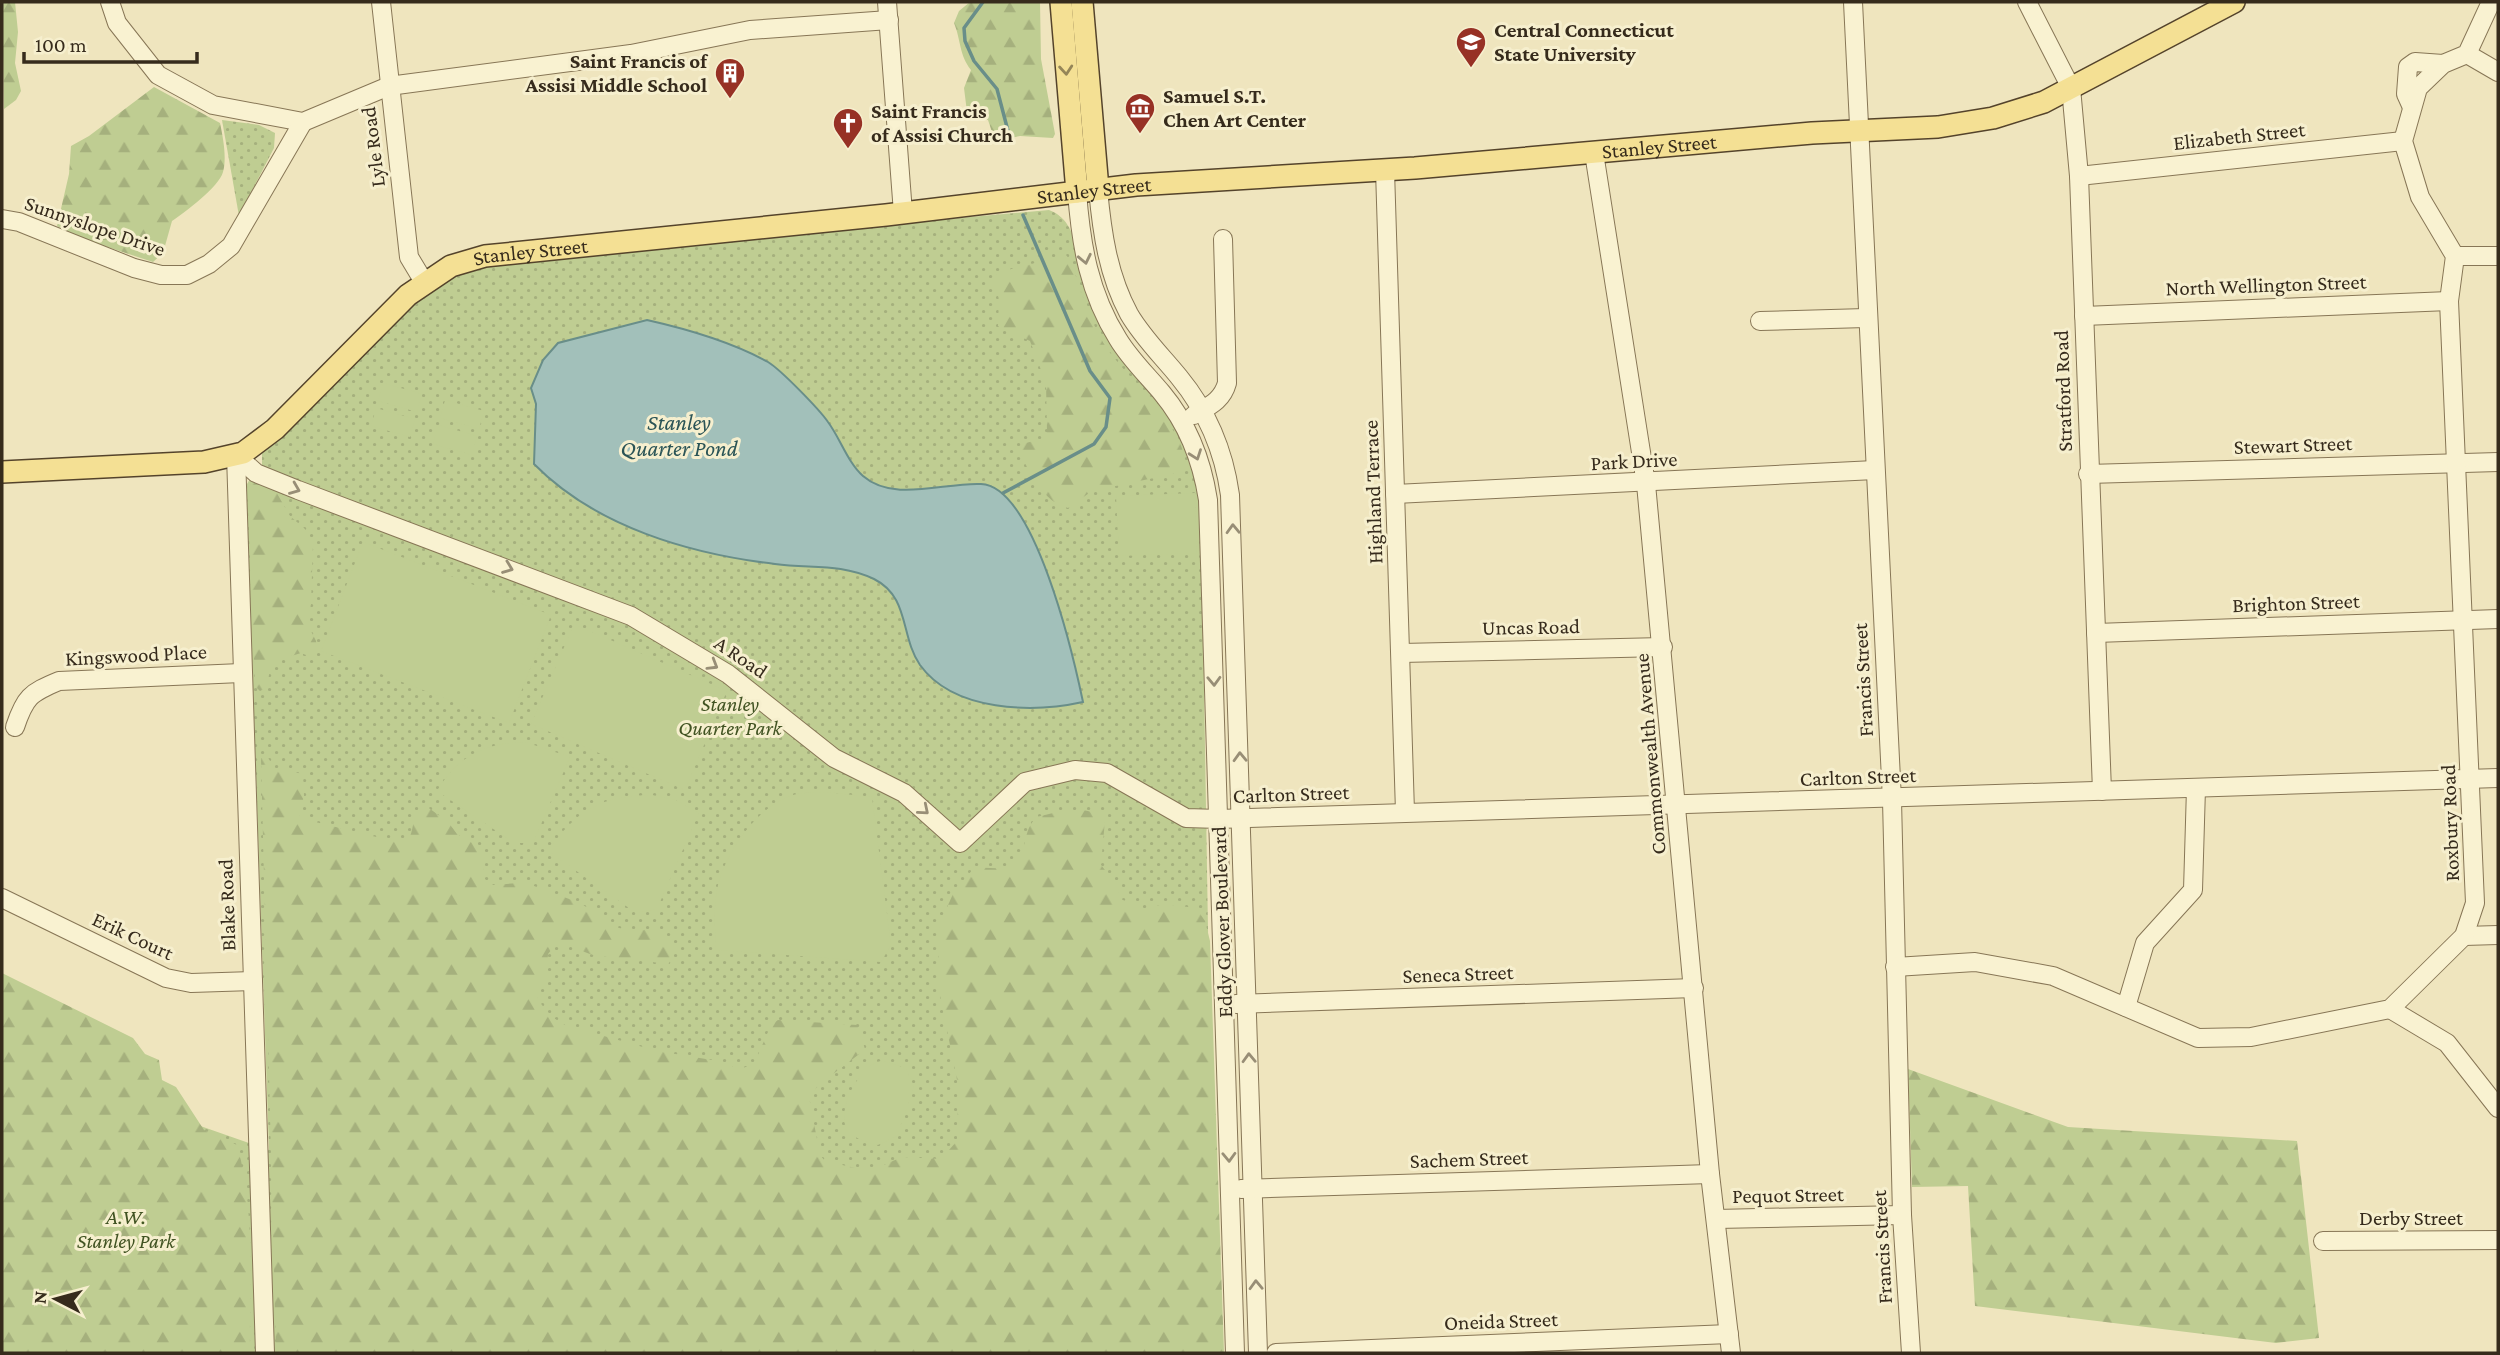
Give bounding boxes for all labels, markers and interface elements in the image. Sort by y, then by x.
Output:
place label: Central Connecticut State University [1494,18,1674,66]
scale bar [24,21,198,65]
school or university icon: Central Connecticut State University [1454,25,1488,69]
text: 100 m [35,33,87,57]
place label: Saint Francis of Assisi Middle School [525,49,708,97]
building icon: Saint Francis of Assisi Middle School [713,56,747,100]
one-way arrow [1058,65,1073,76]
place label: Samuel S.T. Chen Art Center [1163,84,1307,132]
museum icon: Samuel S.T. Chen Art Center [1123,91,1157,135]
place label: Saint Francis of Assisi Church [871,99,1013,147]
street label: Lyle Road [356,105,390,189]
church icon: Saint Francis of Assisi Church [831,106,865,150]
street label: Elizabeth Street [2172,117,2307,155]
street label: Stanley Street [1601,129,1719,163]
street label: Stanley Street [1035,172,1153,209]
street label: Sunnyslope Drive [22,191,168,261]
street label: Stanley Street [470,233,590,271]
one-way arrow [1077,253,1092,265]
street label: North Wellington Street [2165,269,2368,300]
street label: Stratford Road [2049,330,2077,452]
water label: Stanley Quarter Pond [621,409,739,461]
street label: Highland Terrace [1358,420,1388,564]
street label: Stewart Street [2233,431,2354,459]
street label: Park Drive [1590,447,1678,475]
one-way arrow [1188,448,1202,460]
one-way arrow [288,480,300,494]
one-way arrow [1225,524,1240,535]
one-way arrow [501,560,514,574]
street label: Brighton Street [2232,589,2361,617]
street label: Uncas Road [1482,614,1580,640]
street label: Francis Street [1848,621,1878,737]
street label: A Road [710,631,772,683]
street label: Kingswood Place [65,639,207,671]
street label: Commonwealth Avenue [1629,652,1671,856]
one-way arrow [706,656,719,669]
one-way arrow [1207,675,1222,686]
park label: Stanley Quarter Park [678,692,783,740]
one-way arrow [1232,751,1248,762]
street label: Carlton Street [1799,763,1918,791]
street label: Roxbury Road [2436,764,2464,882]
street label: Carlton Street [1232,780,1351,808]
one-way arrow [917,801,929,814]
street label: Eddy Glover Boulevard [1207,826,1237,1018]
street label: Blake Road [213,858,241,952]
street label: Erik Court [89,907,178,966]
street label: Seneca Street [1402,960,1515,988]
one-way arrow [1242,1052,1257,1063]
street label: Sachem Street [1409,1145,1530,1173]
one-way arrow [1221,1152,1236,1163]
street label: Pequot Street [1732,1182,1845,1208]
street label: Francis Street [1867,1188,1897,1304]
park label: A.W. Stanley Park [77,1205,176,1253]
street label: Derby Street [2359,1206,2464,1230]
north arrow [21,1264,91,1334]
one-way arrow [1248,1279,1264,1290]
text: N [28,1290,51,1305]
street label: Oneida Street [1444,1307,1559,1335]

